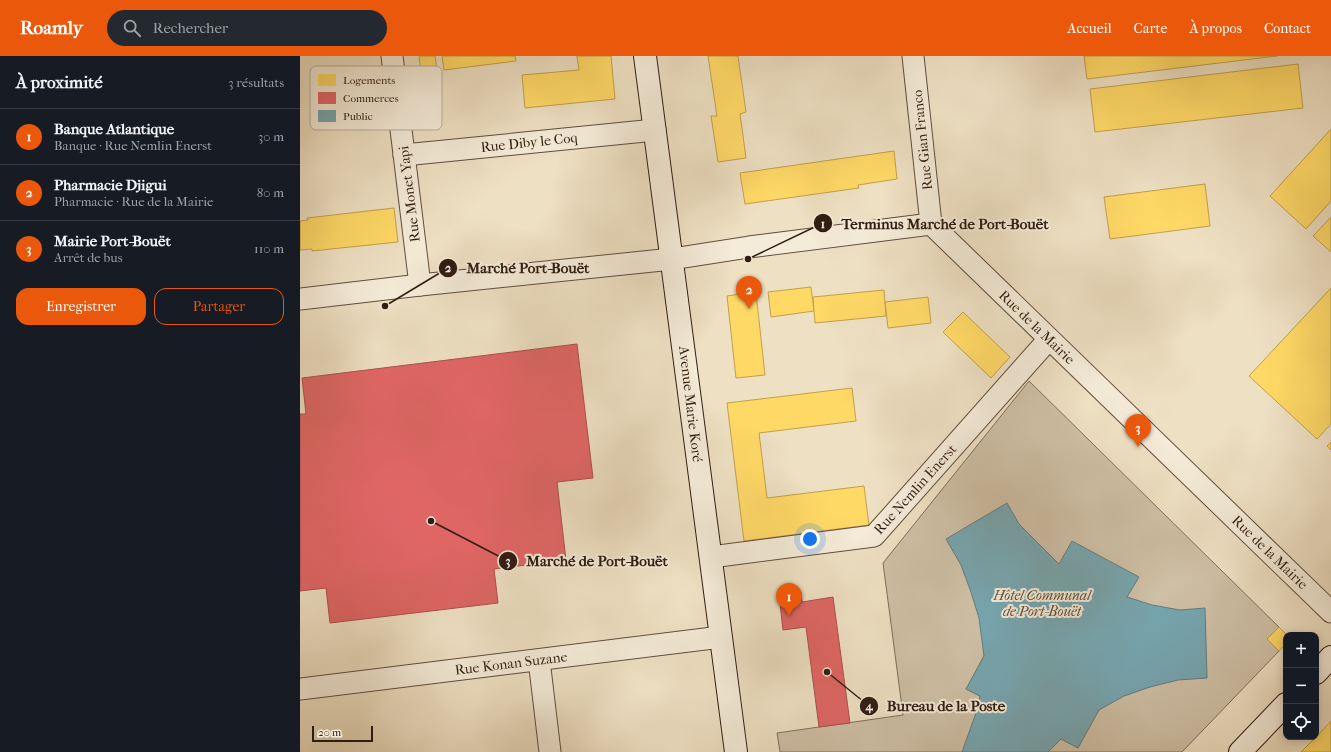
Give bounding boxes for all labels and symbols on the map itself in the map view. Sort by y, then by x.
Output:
legend [310,66,442,130]
text: Logements [343,74,395,87]
street label: Rue Gian Franco [909,89,936,191]
text: Commerces [343,92,399,105]
text: Public [343,110,373,123]
street label: Rue Diby le Coq [480,129,579,156]
street label: Rue Monet Yapi [395,145,424,243]
callout: Terminus Marché de Port-Bouët [813,210,1056,237]
text: Terminus Marché de Port-Bouët [840,215,1049,233]
text: 1 [821,217,825,231]
callout: Marché Port-Bouët [438,254,597,281]
text: Marché Port-Bouët [466,259,590,277]
text: 2 [445,261,452,275]
pin: 2 [736,276,762,309]
street label: Rue de la Mairie [995,287,1078,368]
street label: Avenue Marie Koré [675,344,706,463]
pin: 3 [1125,414,1151,447]
street label: Rue Nemlin Enerst [870,441,960,538]
street label: Rue de la Mairie [1228,512,1311,593]
your location [800,529,820,549]
callout: Marché de Port-Bouët [498,548,675,575]
text: Marché de Port-Bouët [525,552,668,570]
text: 3 [506,554,511,569]
pin: 1 [776,583,802,616]
park label: Hôtel Communal de Port-Bouët [992,587,1092,620]
street label: Rue Konan Suzane [454,648,568,679]
callout: Bureau de la Poste [859,693,1013,720]
text: Bureau de la Poste [887,697,1006,715]
text: 4 [864,699,873,714]
scale bar [312,724,373,743]

